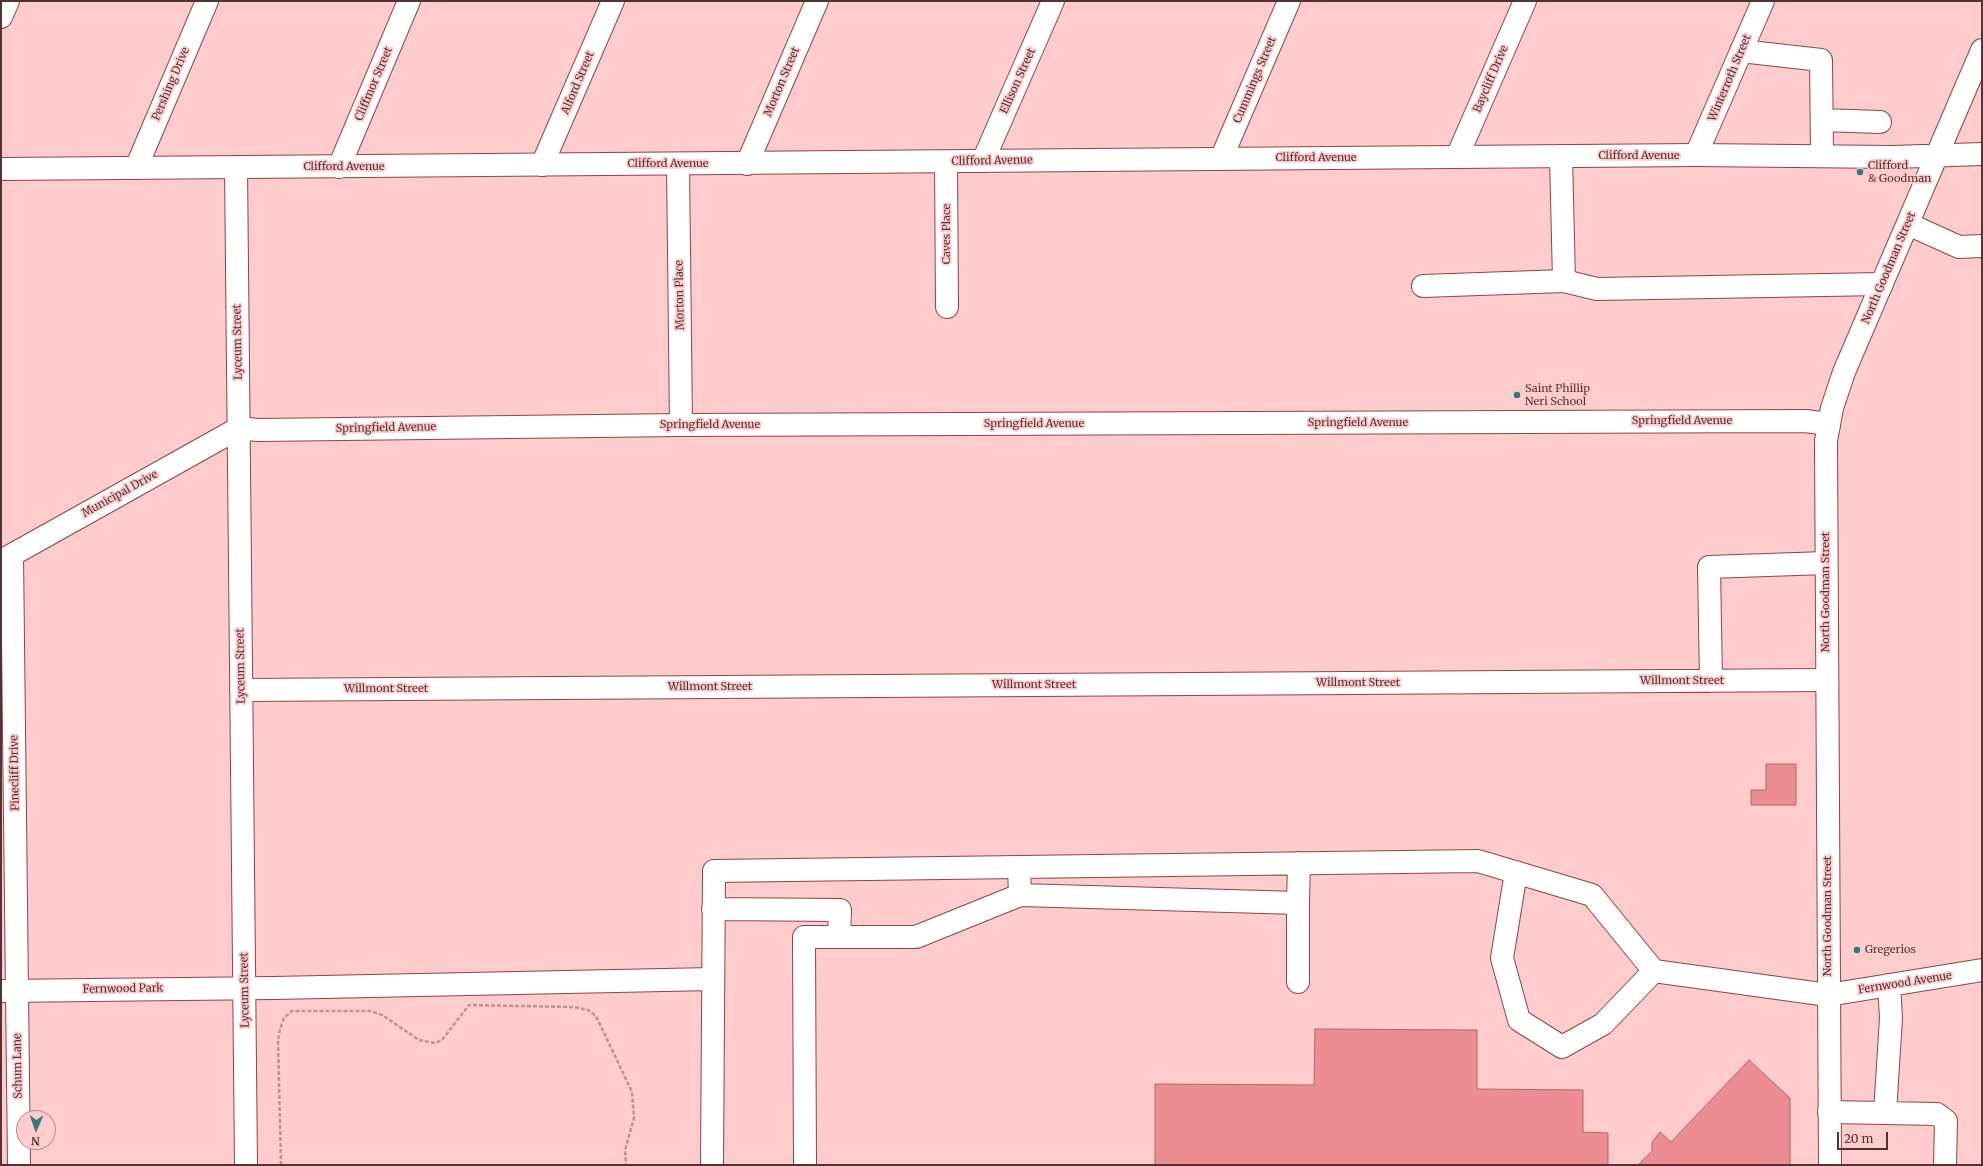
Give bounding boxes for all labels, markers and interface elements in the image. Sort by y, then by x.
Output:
street label: Winterroth Street [1706,33,1754,123]
street label: Cummings Street [1231,35,1279,125]
street label: Baycliff Drive [1471,43,1511,115]
street label: Pershing Drive [150,45,192,123]
street label: Cliffmor Street [352,45,396,123]
street label: Morton Street [761,45,803,119]
street label: Ellison Street [998,46,1038,116]
street label: Alford Street [559,50,597,116]
street label: Clifford Avenue [1598,149,1680,163]
street label: Clifford Avenue [1275,151,1357,165]
street label: Clifford Avenue [951,154,1033,168]
street label: Clifford Avenue [627,157,709,171]
place label: Clifford & Goodman [1868,159,1931,185]
street label: Clifford Avenue [303,160,385,174]
marker: Clifford & Goodman [1855,167,1865,177]
street label: Caves Place [940,204,954,264]
street label: North Goodman Street [1859,210,1919,326]
street label: Morton Place [673,260,687,330]
street label: Lyceum Street [231,304,245,380]
place label: Saint Phillip Neri School [1525,382,1590,408]
marker: Saint Phillip Neri School [1512,390,1522,400]
street label: Springfield Avenue [1632,414,1732,428]
street label: Springfield Avenue [1308,416,1408,430]
street label: Springfield Avenue [984,417,1084,431]
street label: Springfield Avenue [660,418,760,432]
street label: Springfield Avenue [336,421,436,435]
street label: Municipal Drive [80,468,160,520]
street label: North Goodman Street [1819,532,1833,652]
street label: Lyceum Street [234,628,248,704]
street label: Willmont Street [1640,674,1724,688]
street label: Willmont Street [1316,676,1400,690]
street label: Willmont Street [992,678,1076,692]
street label: Willmont Street [668,680,752,694]
street label: Willmont Street [344,682,428,696]
street label: Pinecliff Drive [8,735,22,811]
street label: North Goodman Street [1821,856,1835,976]
place label: Gregerios [1865,943,1916,957]
marker: Gregerios [1852,945,1862,955]
street label: Lyceum Street [238,952,252,1028]
street label: Fernwood Avenue [1857,969,1953,997]
street label: Fernwood Park [83,982,163,996]
street label: Schum Lane [11,1033,25,1099]
north arrow [16,1110,56,1150]
scale bar [1839,1124,1890,1150]
text: 20 m [1844,1131,1873,1146]
text: N [31,1134,40,1148]

